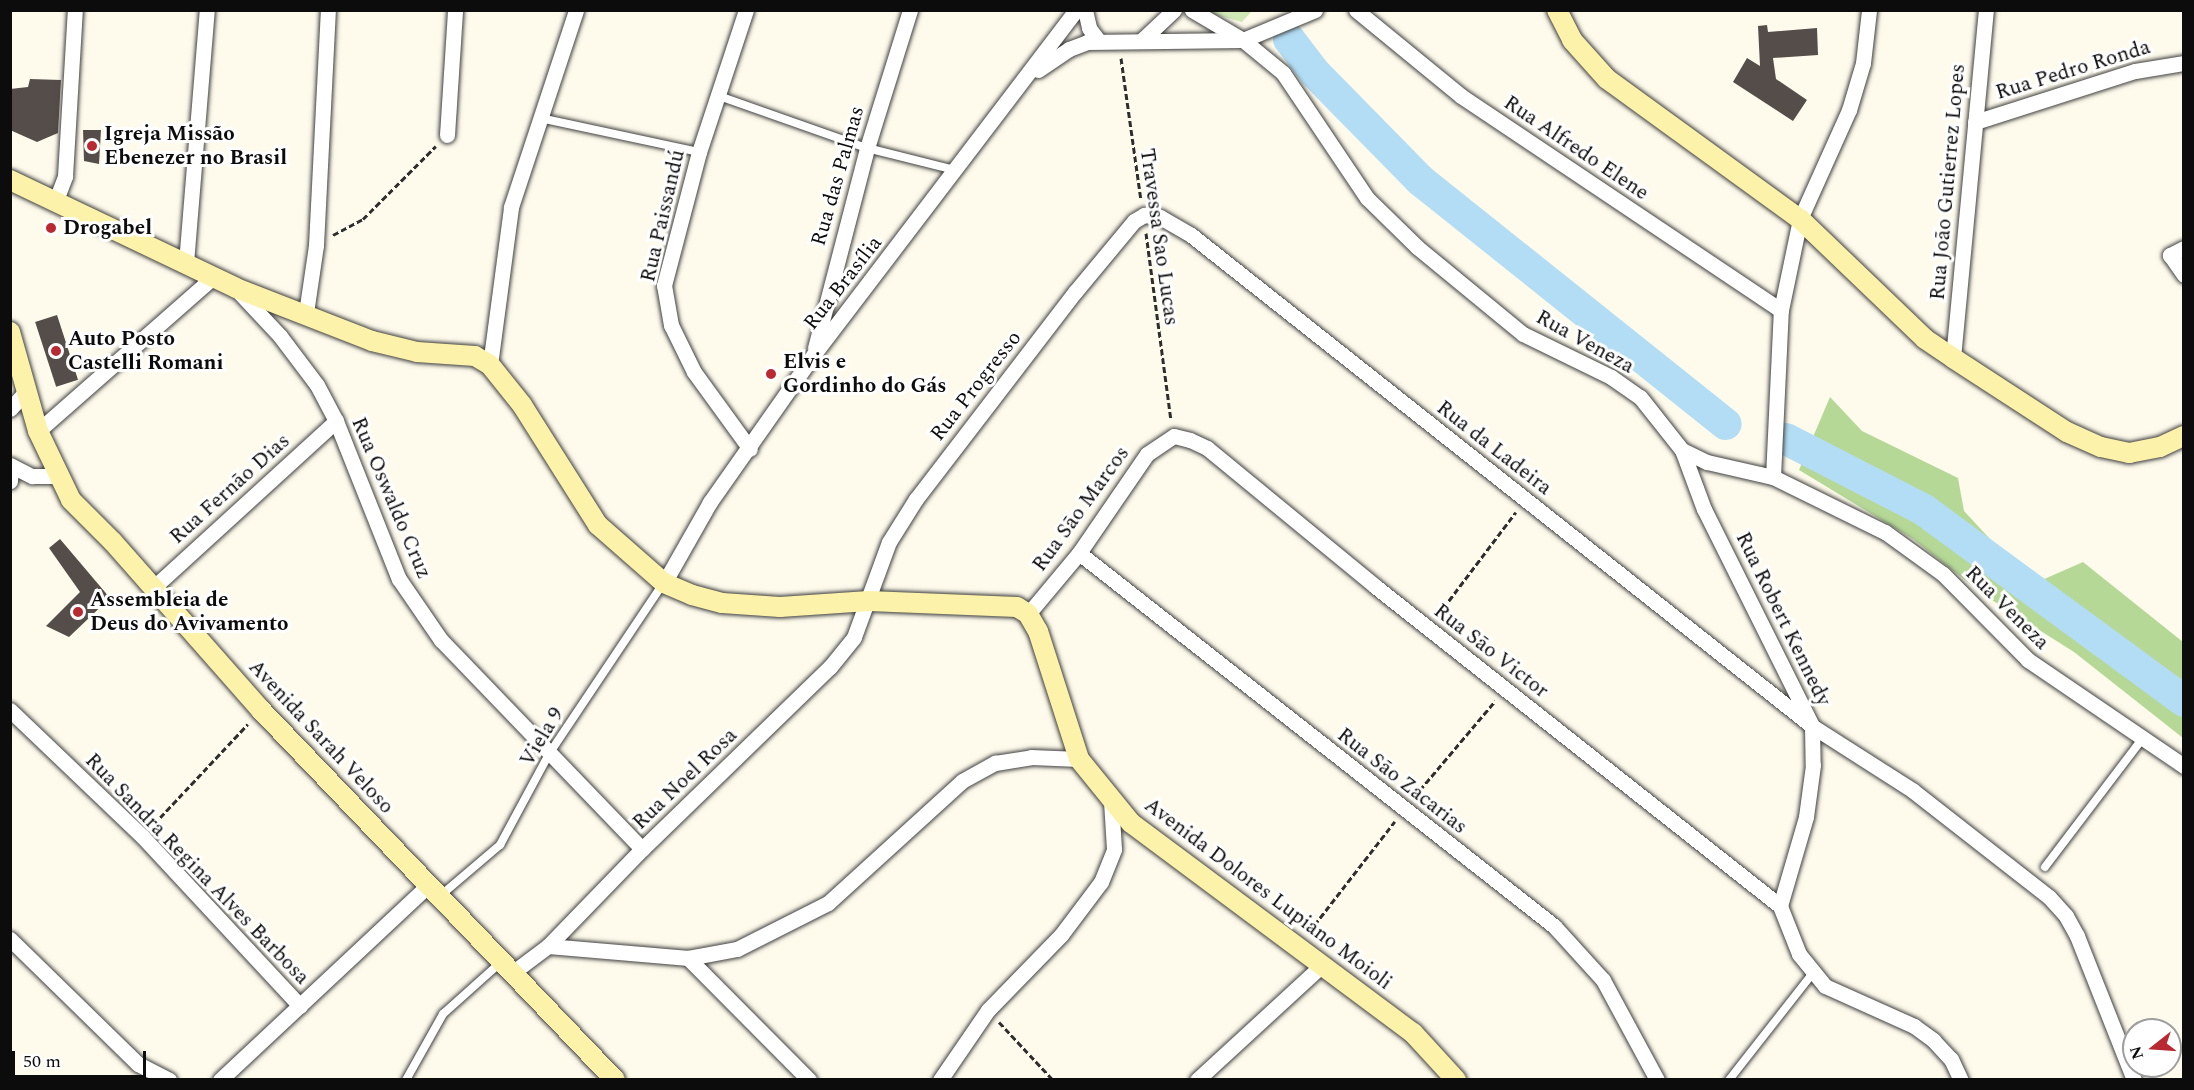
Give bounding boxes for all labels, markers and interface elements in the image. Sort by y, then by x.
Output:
street label: Rua Pedro Ronda [1993,34,2153,106]
street label: Rua João Gutierrez Lopes [1925,63,1971,301]
street label: Rua Alfredo Elene [1499,90,1653,206]
street label: Rua das Palmas [806,103,870,249]
place label: Igreja Missão Ebenezer no Brasil [104,121,287,171]
marker: Igreja Missão Ebenezer no Brasil [85,139,99,153]
street label: Rua Paissandú [636,147,690,285]
street label: Travessa Sao Lucas [1134,147,1184,327]
place label: Drogabel [63,215,152,241]
marker: Drogabel [44,221,58,235]
street label: Rua Brasília [798,231,888,335]
street label: Rua Veneza [1531,305,1639,379]
place label: Auto Posto Castelli Romani [68,326,223,376]
street label: Rua Progresso [925,326,1027,446]
marker: Auto Posto Castelli Romani [49,344,63,358]
place label: Elvis e Gordinho do Gás [783,349,946,399]
marker: Elvis e Gordinho do Gás [764,367,778,381]
street label: Rua da Ladeira [1431,395,1557,501]
street label: Rua Oswaldo Cruz [346,413,436,583]
street label: Rua Fernão Dias [165,428,295,550]
street label: Rua São Marcos [1027,441,1135,577]
street label: Rua Robert Kennedy [1730,528,1836,710]
street label: Rua Veneza [1960,561,2054,655]
place label: Assembleia de Deus do Avivamento [90,587,288,637]
street label: Rua São Victor [1429,598,1553,704]
marker: Assembleia de Deus do Avivamento [71,605,85,619]
street label: Avenida Sarah Veloso [243,655,399,819]
street label: Viela 9 [515,703,569,771]
street label: Rua São Zacarias [1332,722,1472,840]
street label: Rua Noel Rosa [627,723,743,835]
street label: Rua Sandra Regina Alves Barbosa [80,748,314,990]
street label: Avenida Dolores Lupiano Moioli [1139,793,1397,995]
north arrow [2122,1018,2182,1078]
scale bar [15,1039,148,1077]
text: N [2123,1043,2150,1062]
text: 50 m [23,1048,61,1075]

